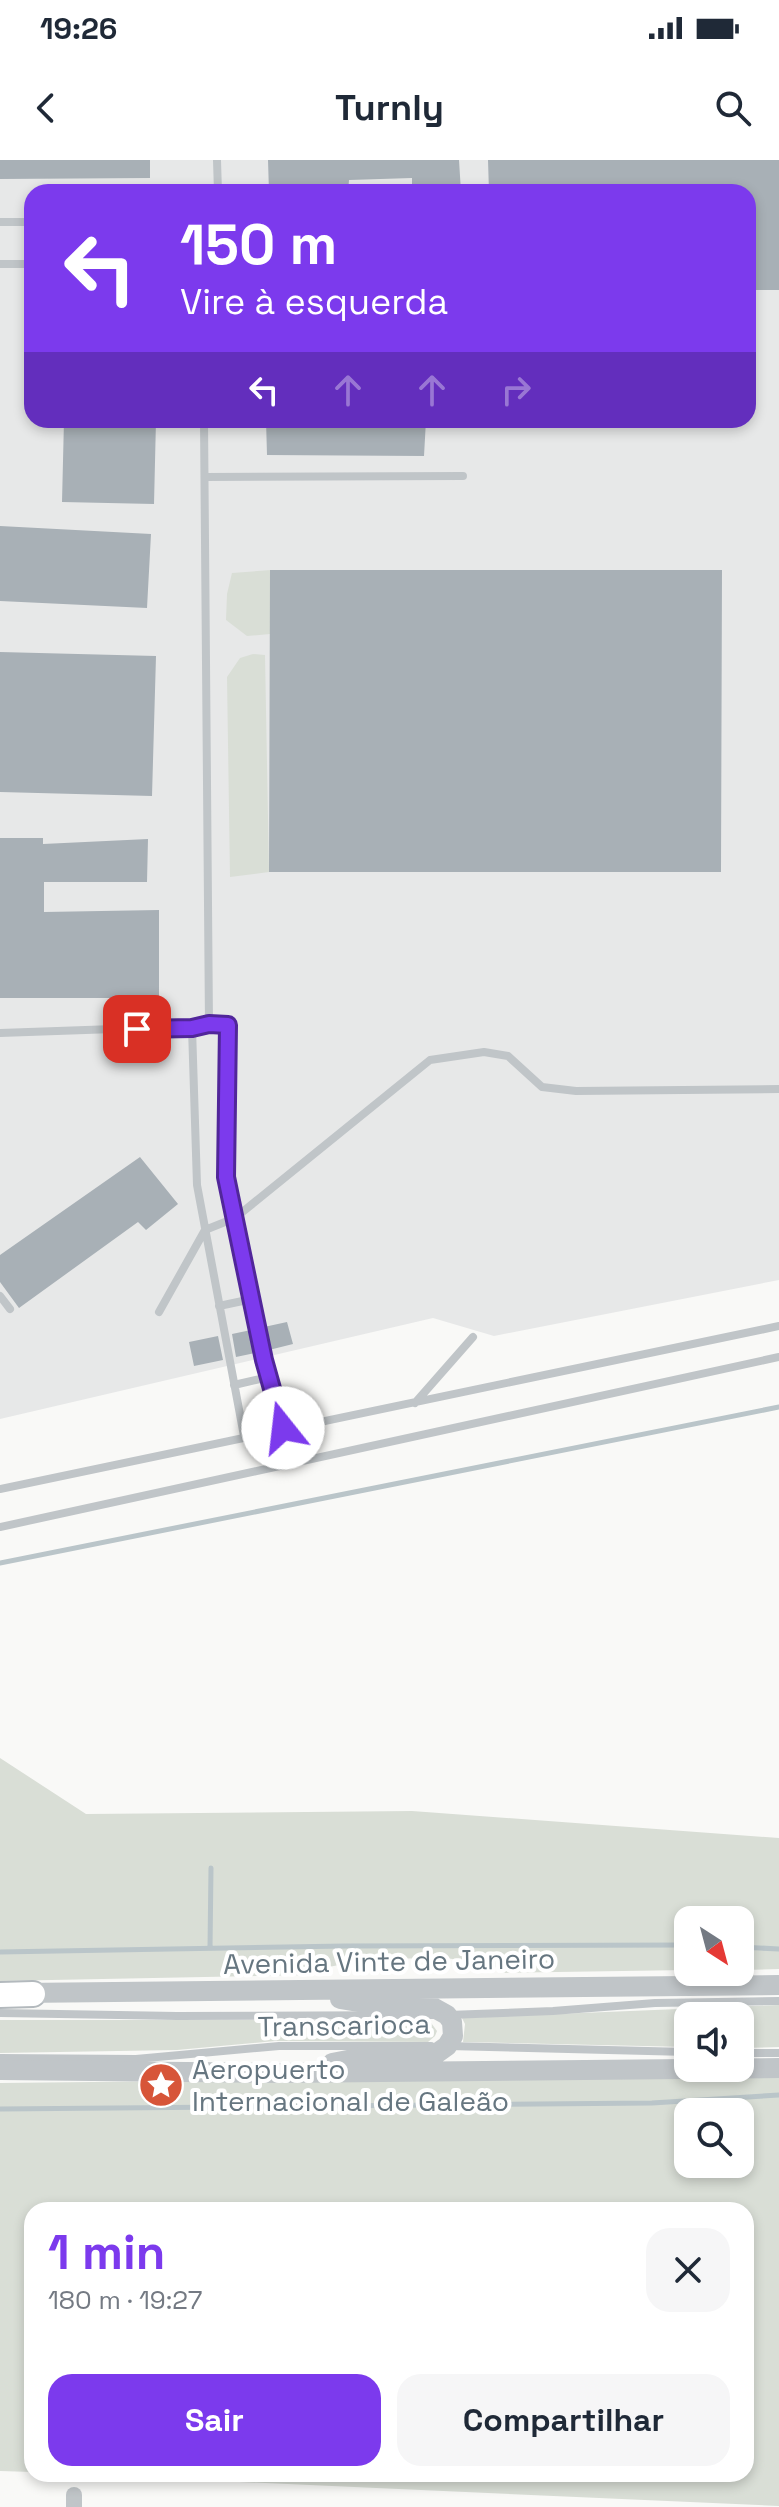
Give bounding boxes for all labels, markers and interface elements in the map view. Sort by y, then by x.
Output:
text: 19:26 [40,9,117,48]
text: Turnly [335,85,444,131]
icon: back [24,86,68,130]
icon: search [711,86,755,130]
text: 150 m [180,209,337,280]
icon: left [48,216,152,320]
text: Vire à esquerda [180,279,448,325]
icon: left [242,368,286,412]
icon: ahead [326,368,370,412]
icon: ahead [410,368,454,412]
icon: right [494,368,538,412]
pin [103,995,171,1063]
icon: arrive [115,1007,159,1051]
position arrow [241,1386,325,1470]
north arrow [674,1906,754,1986]
map controls [674,1906,754,2178]
street label: Avenida Vinte de Janeiro [223,1940,555,1982]
button: sound [674,2002,754,2082]
street label: Transcarioca [257,2005,431,2045]
place label: Aeropuerto Internacional de Galeão [192,2051,509,2119]
place icon: Aeropuerto Internacional de Galeão [137,2061,185,2109]
button: search [674,2098,754,2178]
text: 1 min [48,2222,165,2283]
button: close [646,2228,730,2312]
text: 180 m · 19:27 [48,2283,203,2317]
button: Sair [48,2374,381,2466]
button: Compartilhar [397,2374,730,2466]

